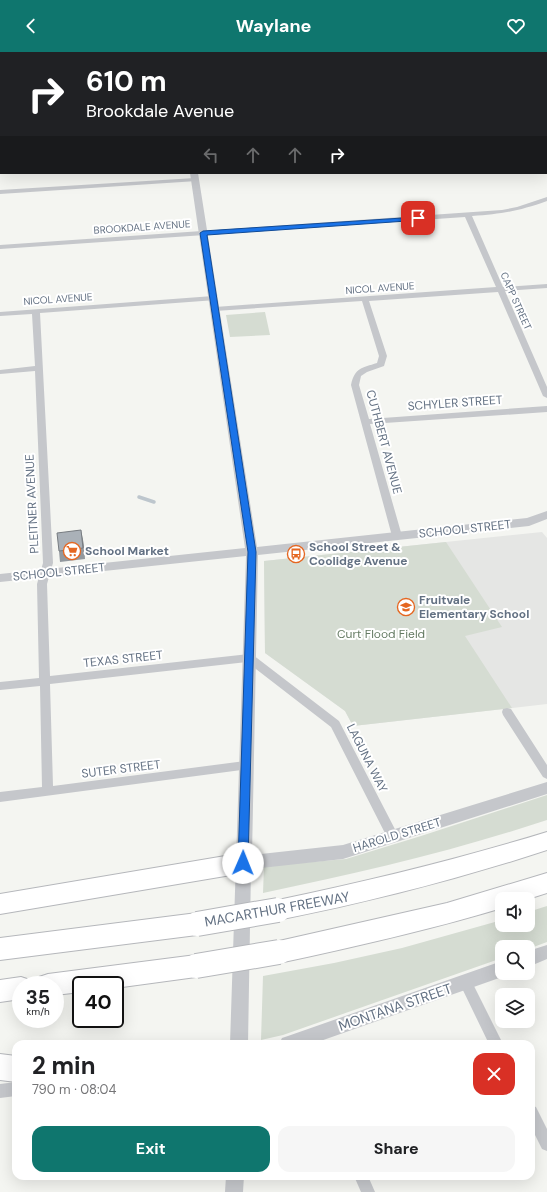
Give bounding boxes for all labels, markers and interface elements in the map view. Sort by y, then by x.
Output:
text: Waylane [236,14,311,38]
icon: back [20,15,42,37]
icon: heart [505,15,527,37]
text: 610 m [86,63,167,100]
icon: right [20,68,72,120]
text: Brookdale Avenue [86,99,234,123]
icon: left [200,144,222,166]
icon: ahead [242,144,264,166]
icon: ahead [284,144,306,166]
icon: right [326,144,348,166]
pin [401,201,435,235]
icon: arrive [407,207,429,229]
street label: BROOKDALE AVENUE [93,217,191,237]
street label: CAPP STREET [497,270,535,332]
street label: NICOL AVENUE [345,279,415,297]
street label: NICOL AVENUE [23,290,93,308]
street label: CUTHBERT AVENUE [362,388,406,496]
street label: SCHYLER STREET [407,392,503,414]
street label: PLEITNER AVENUE [21,454,43,554]
street label: SCHOOL STREET [418,516,512,542]
place label: School Street & Coolidge Avenue [309,539,407,569]
supermarket icon: School Market [62,541,82,561]
place label: School Market [85,543,169,559]
bus stop icon: School Street & Coolidge Avenue [286,544,306,564]
street label: SCHOOL STREET [12,559,106,585]
place label: Fruitvale Elementary School [419,592,529,622]
school or university icon: Fruitvale Elementary School [396,597,416,617]
park label: Curt Flood Field [337,626,425,642]
street label: TEXAS STREET [82,647,164,671]
street label: LAGUNA WAY [343,721,391,795]
street label: SUTER STREET [81,756,162,782]
street label: HAROLD STREET [351,814,443,856]
position arrow [222,842,264,884]
street label: MACARTHUR FREEWAY [203,887,351,931]
map controls [495,892,535,1028]
button: sound [495,892,535,932]
button: search [495,940,535,980]
speed limit sign: 40 [72,976,124,1028]
street label: MONTANA STREET [336,979,454,1035]
text: 35 [26,984,50,1010]
button: layers [495,988,535,1028]
text: km/h [26,1005,50,1018]
text: 2 min [32,1050,95,1081]
button: close [473,1053,515,1095]
text: 790 m · 08:04 [32,1081,116,1098]
button: Exit [32,1126,270,1172]
button: Share [278,1126,515,1172]

